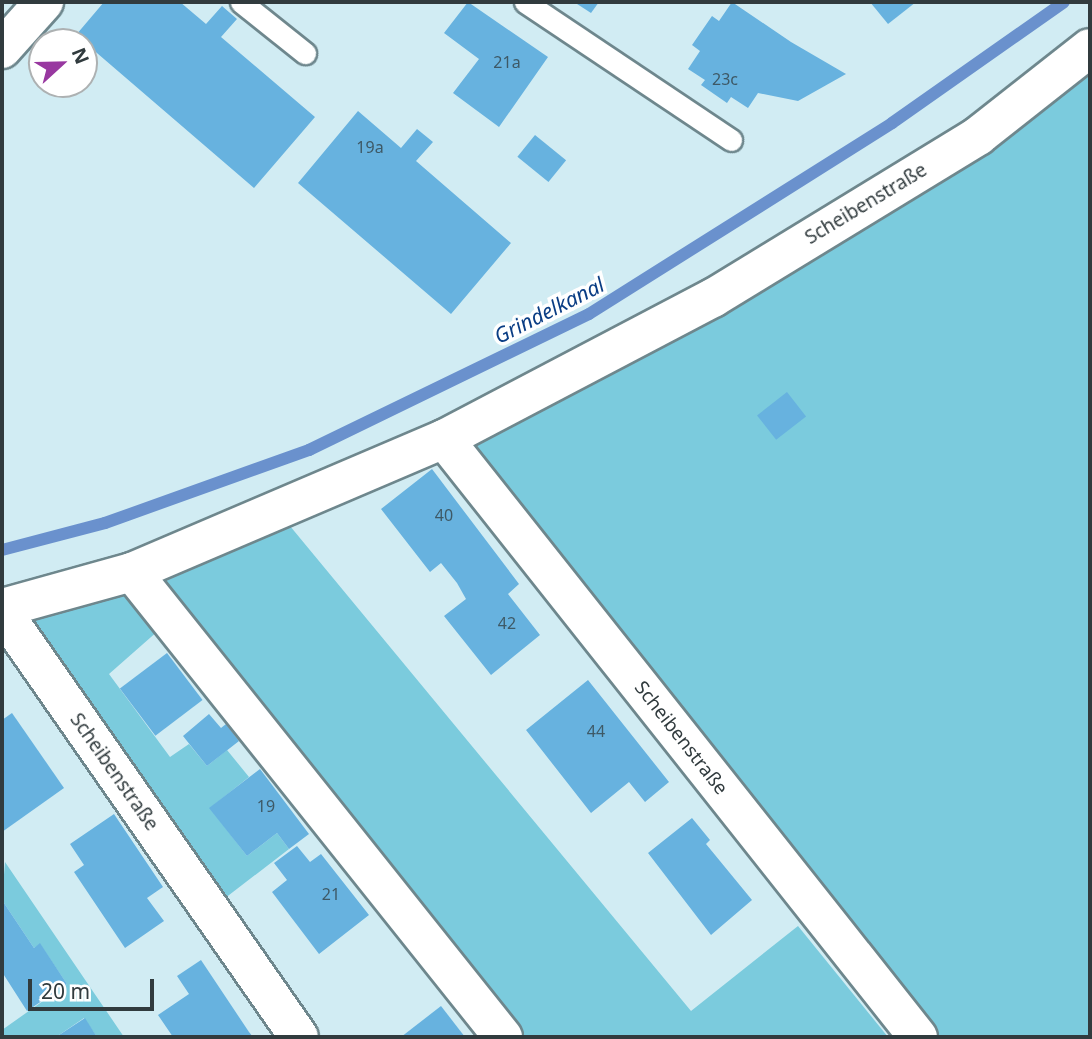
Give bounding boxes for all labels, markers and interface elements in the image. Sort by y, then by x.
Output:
north arrow [28,28,98,98]
text: N [66,44,96,68]
house number: 21a [493,52,521,72]
house number: 23c [712,69,738,89]
house number: 19a [356,137,384,157]
street label: Scheibenstraße [801,159,931,249]
water label: Grindelkanal [490,272,608,348]
house number: 40 [435,505,453,525]
house number: 42 [498,613,516,633]
street label: Scheibenstraße [630,677,732,799]
street label: Scheibenstraße [65,709,163,835]
house number: 44 [587,721,605,741]
house number: 19 [257,796,275,816]
house number: 21 [322,884,340,904]
scale bar [32,965,158,1009]
text: 20 m [41,977,90,1005]

